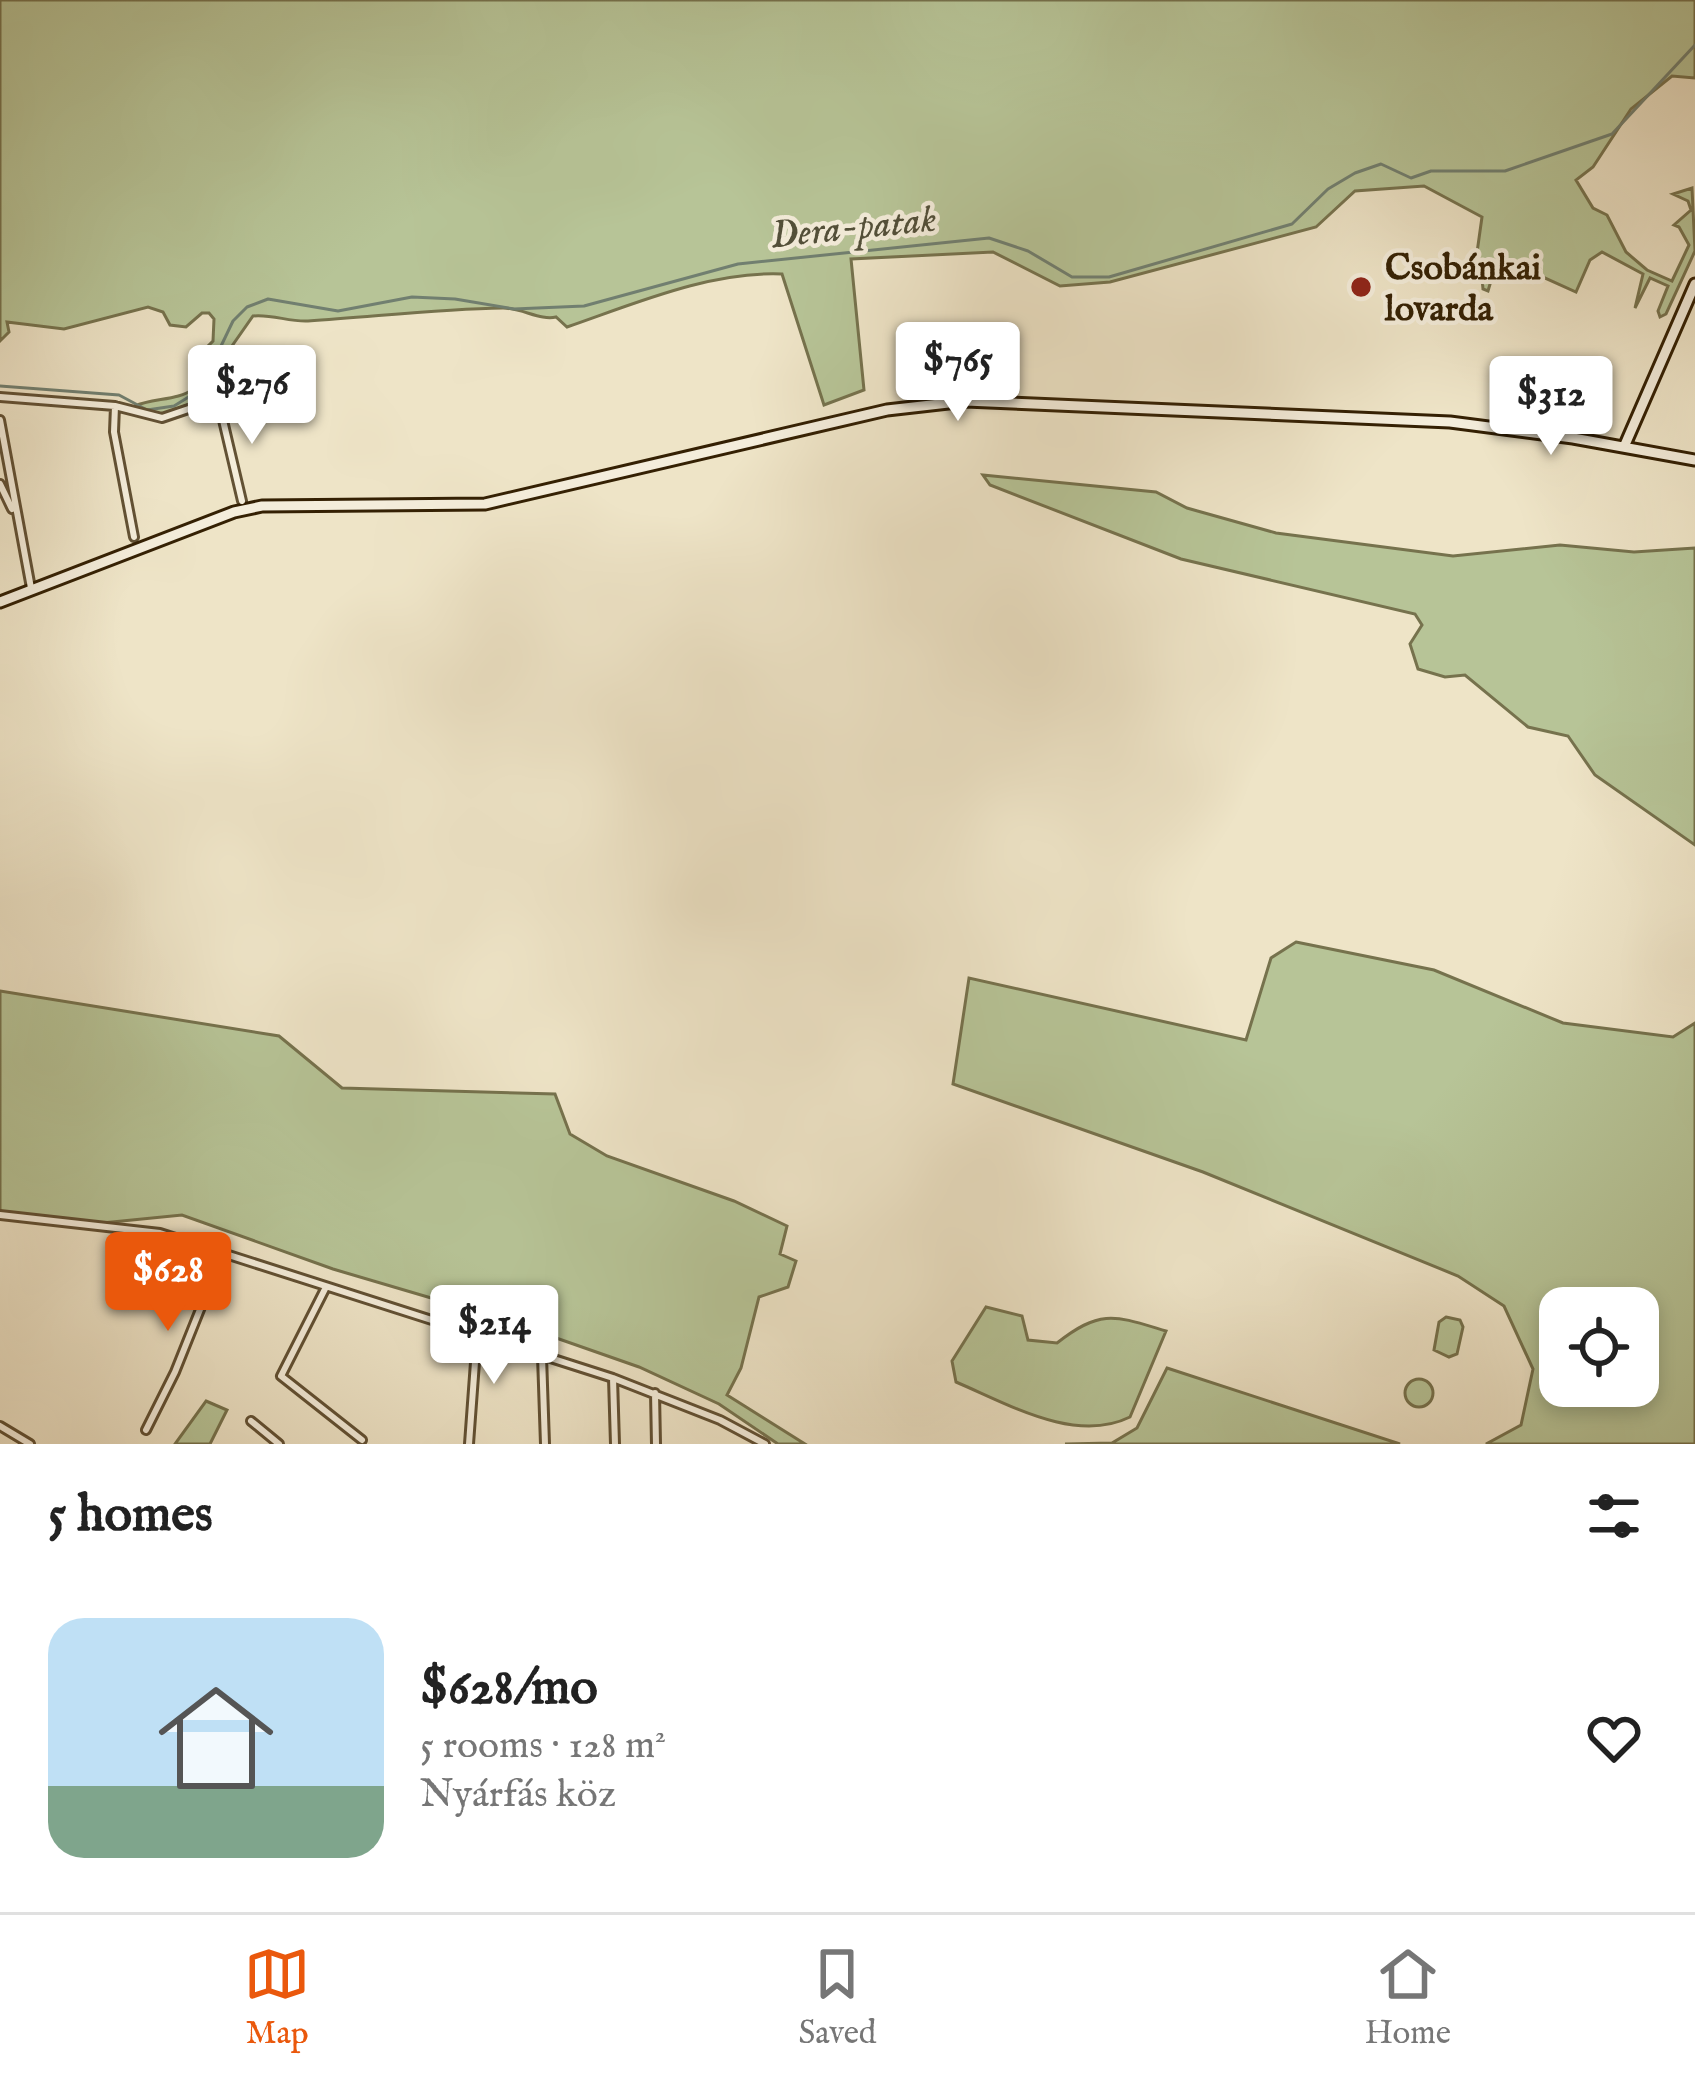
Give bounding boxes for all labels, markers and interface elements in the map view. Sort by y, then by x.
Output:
water label: Dera-patak [768,195,939,262]
place label: Csobánkai lovarda [1384,246,1542,333]
marker: Csobánkai lovarda [1348,274,1374,300]
pin: $765 [887,322,1029,424]
text: $765 [923,336,993,385]
pin: $276 [181,345,323,447]
pin: $312 [1480,356,1622,458]
text: $276 [215,359,289,408]
text: $312 [1517,370,1586,419]
pin: $628 [97,1232,239,1334]
text: $628 [132,1246,204,1295]
pin: $214 [423,1285,565,1387]
map controls [1539,1287,1659,1407]
button: locate [1539,1287,1659,1407]
text: $214 [457,1299,531,1348]
icon: filters [1581,1483,1647,1549]
text: 5 homes [48,1484,213,1549]
text: $628/mo [420,1657,598,1722]
icon: home [144,1666,288,1810]
icon: heart [1581,1705,1647,1771]
text: 5 rooms · 128 m² [420,1722,666,1771]
text: Nyárfás köz [420,1771,616,1820]
tab: Map [244,1941,310,2055]
tab: Saved [798,1941,876,2055]
tab: Home [1365,1941,1451,2055]

